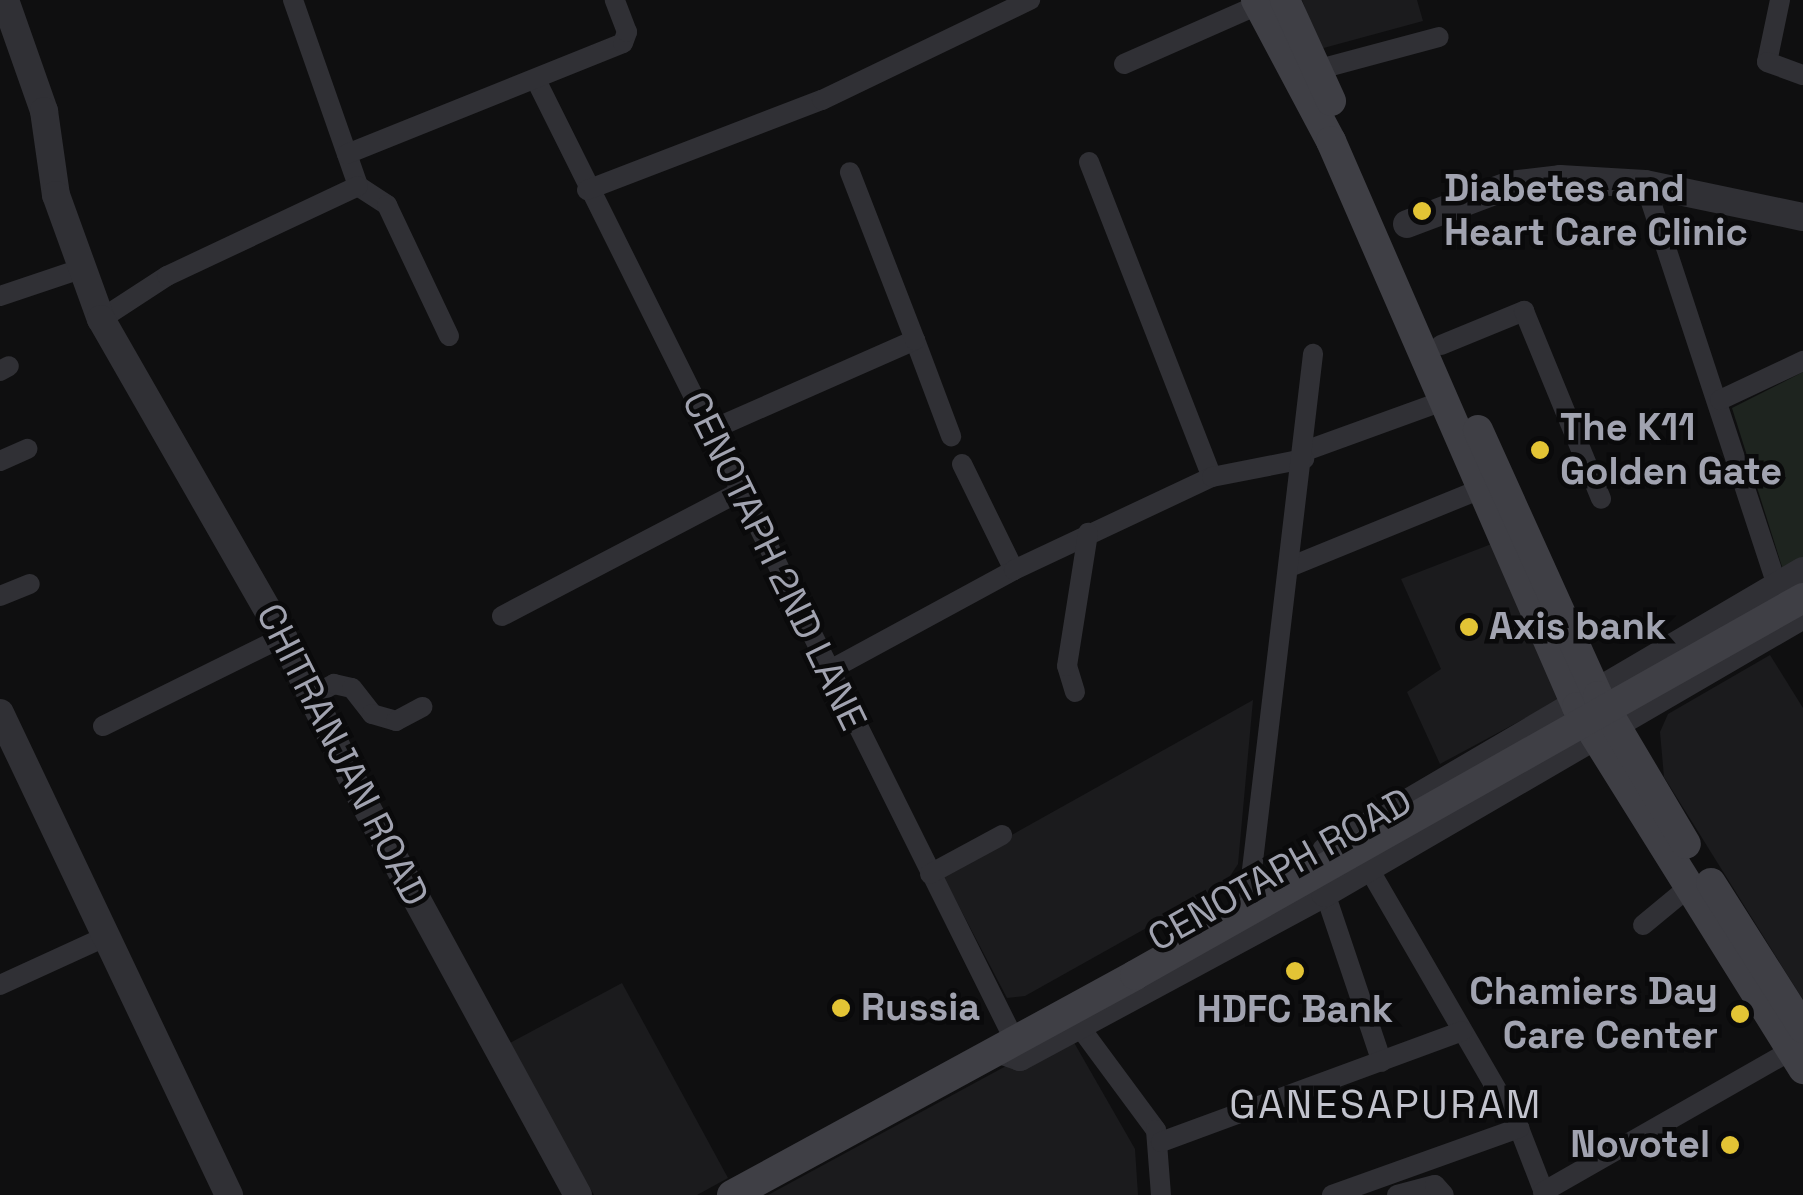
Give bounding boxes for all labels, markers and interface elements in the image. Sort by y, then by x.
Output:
place label: Diabetes and Heart Care Clinic [1444,166,1748,255]
marker: Diabetes and Heart Care Clinic [1409,198,1435,224]
street label: CENOTAPH 2ND LANE [672,384,876,738]
place label: The K11 Golden Gate [1560,405,1782,494]
marker: The K11 Golden Gate [1529,439,1551,461]
street label: CHITRANJAN ROAD [246,596,438,914]
place label: Axis bank [1489,604,1666,650]
marker: Axis bank [1458,616,1480,638]
street label: CENOTAPH ROAD [1140,779,1420,961]
marker: HDFC Bank [1284,960,1306,982]
place label: Chamiers Day Care Center [1469,969,1718,1058]
place label: Russia [861,985,980,1031]
place label: HDFC Bank [1197,987,1393,1033]
marker: Russia [830,997,852,1019]
marker: Chamiers Day Care Center [1727,1001,1753,1027]
district label: GANESAPURAM [1229,1081,1543,1129]
place label: Novotel [1570,1122,1710,1168]
marker: Novotel [1719,1134,1741,1156]

